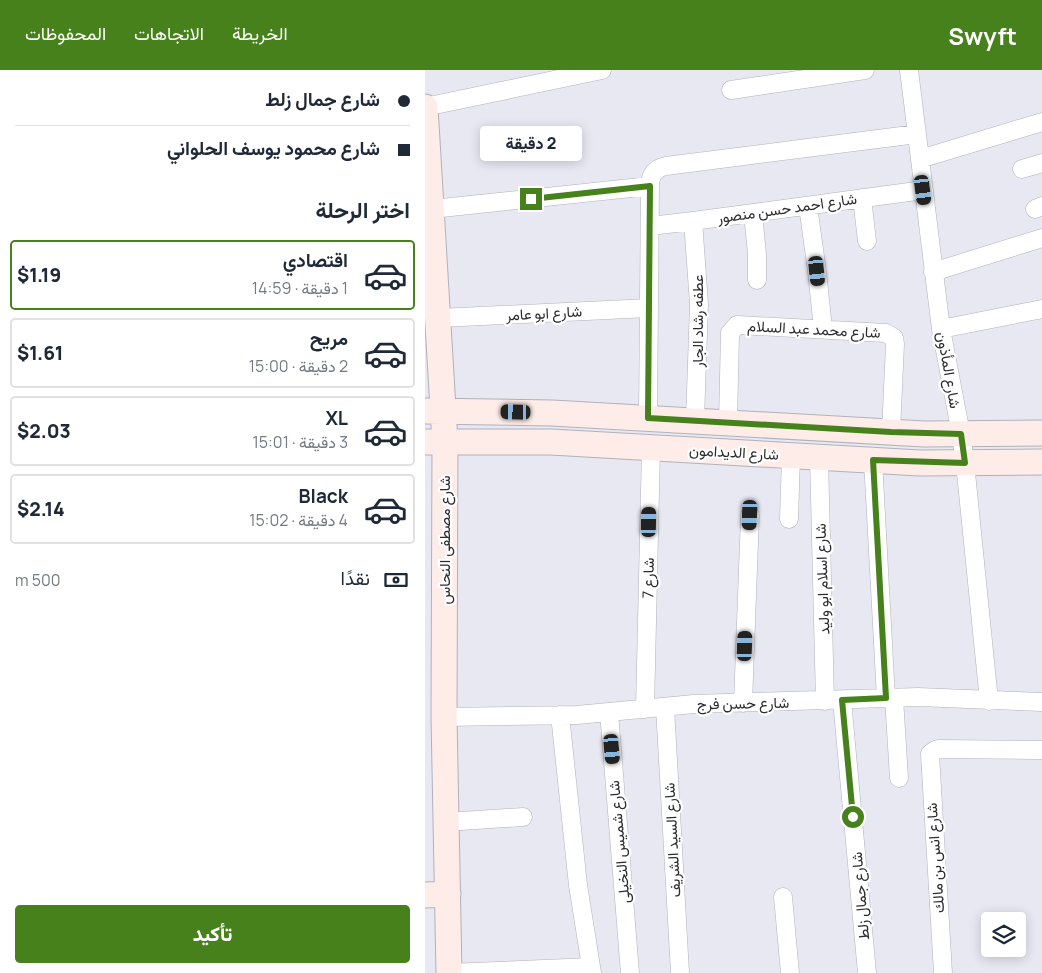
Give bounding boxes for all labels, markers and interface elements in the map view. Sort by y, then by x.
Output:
text: Swyft [948,19,1017,52]
text: المحفوظات [25,21,106,45]
text: الاتجاهات [134,21,204,45]
text: الخريطة [232,21,288,45]
text: شارع جمال زلط [265,86,380,112]
callout: 2 دقيقة [480,126,582,162]
text: 2 دقيقة [506,132,556,154]
text: شارع محمود يوسف الحلواني [167,135,380,161]
car [913,174,932,206]
route end [520,188,542,210]
street label: شارع احمد حسن منصور [715,188,858,229]
text: اختر الرحلة [315,195,410,225]
text: اقتصادي [283,247,348,273]
icon: car [363,253,408,298]
car [807,255,826,287]
text: $1.19 [17,262,61,288]
street label: عطفه رشاد الجار [687,274,708,369]
text: 1 دقيقة · 14:59 [252,277,348,299]
street label: شارع ابو عامر [504,301,583,327]
street label: شارع محمد عبد السلام [747,315,881,344]
text: مريح [310,325,348,351]
street label: شارع المأذون [931,330,966,410]
icon: car [363,331,408,376]
text: $1.61 [17,340,63,366]
text: 2 دقيقة · 15:00 [249,355,348,377]
car [500,404,531,420]
text: XL [325,405,348,431]
icon: car [363,409,408,454]
text: $2.03 [17,418,71,444]
text: 3 دقيقة · 15:01 [253,431,348,453]
street label: شارع الديدامون [689,439,780,466]
street label: شارع مصطفى النحاس [434,475,456,605]
text: Black [299,483,348,509]
icon: car [363,487,408,532]
text: $2.14 [17,496,65,522]
car [741,500,758,530]
car [641,507,656,537]
text: 4 دقيقة · 15:02 [249,509,348,531]
street label: شارع اسلام ابو وليد [810,523,835,635]
street label: شارع 7 [637,557,660,599]
text: نقدًا [341,565,370,591]
icon: cash [382,566,410,594]
text: 500 m [15,569,61,591]
car [736,631,753,661]
street label: شارع حسن فرج [697,692,790,715]
car [603,733,620,765]
street label: شارع شميس النخيلى [603,779,636,904]
street label: شارع السيد الشريف [658,782,686,898]
street label: شارع انس بن مالك [921,802,950,914]
route start [842,806,864,828]
street label: شارع جمال زلط [846,851,875,941]
button: تأكيد [15,905,410,963]
map controls [981,912,1026,957]
button: layers [981,912,1026,957]

